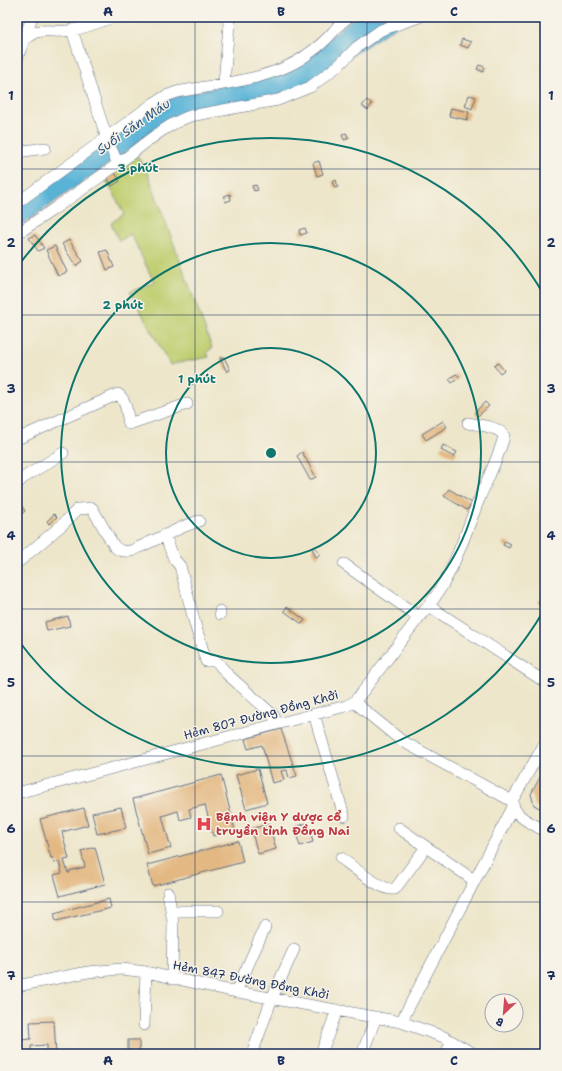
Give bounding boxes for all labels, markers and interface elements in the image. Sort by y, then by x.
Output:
text: A [103,3,113,20]
text: B [277,3,285,20]
text: C [450,3,458,20]
text: 1 [8,87,14,104]
text: 1 [548,87,554,104]
water label: Suối Săn Máu [93,94,174,158]
text: 3 phút [118,160,159,176]
text: 2 [6,234,16,251]
text: 2 [546,234,556,251]
text: 2 phút [103,297,144,313]
text: 1 phút [178,371,216,387]
text: 3 [6,380,16,397]
text: 3 [546,380,556,397]
centre of rings [264,446,278,460]
text: 4 [6,527,16,544]
text: 4 [546,527,556,544]
text: 5 [7,674,15,691]
text: 5 [547,674,555,691]
street label: Hẻm 807 Đường Đồng Khởi [182,687,340,743]
place label: Bệnh viện Y dược cổ truyền tỉnh Đồng Nai [216,809,350,839]
hospital icon: Bệnh viện Y dược cổ truyền tỉnh Đồng Nai [195,815,213,833]
text: 6 [6,820,16,837]
text: 6 [546,820,556,837]
street label: Hẻm 847 Đường Đồng Khởi [171,957,331,1003]
text: 7 [6,967,16,984]
text: 7 [546,967,556,984]
north arrow [484,993,524,1033]
text: B [493,1013,506,1030]
text: A [103,1052,113,1069]
text: B [277,1052,285,1069]
text: C [450,1052,458,1069]

